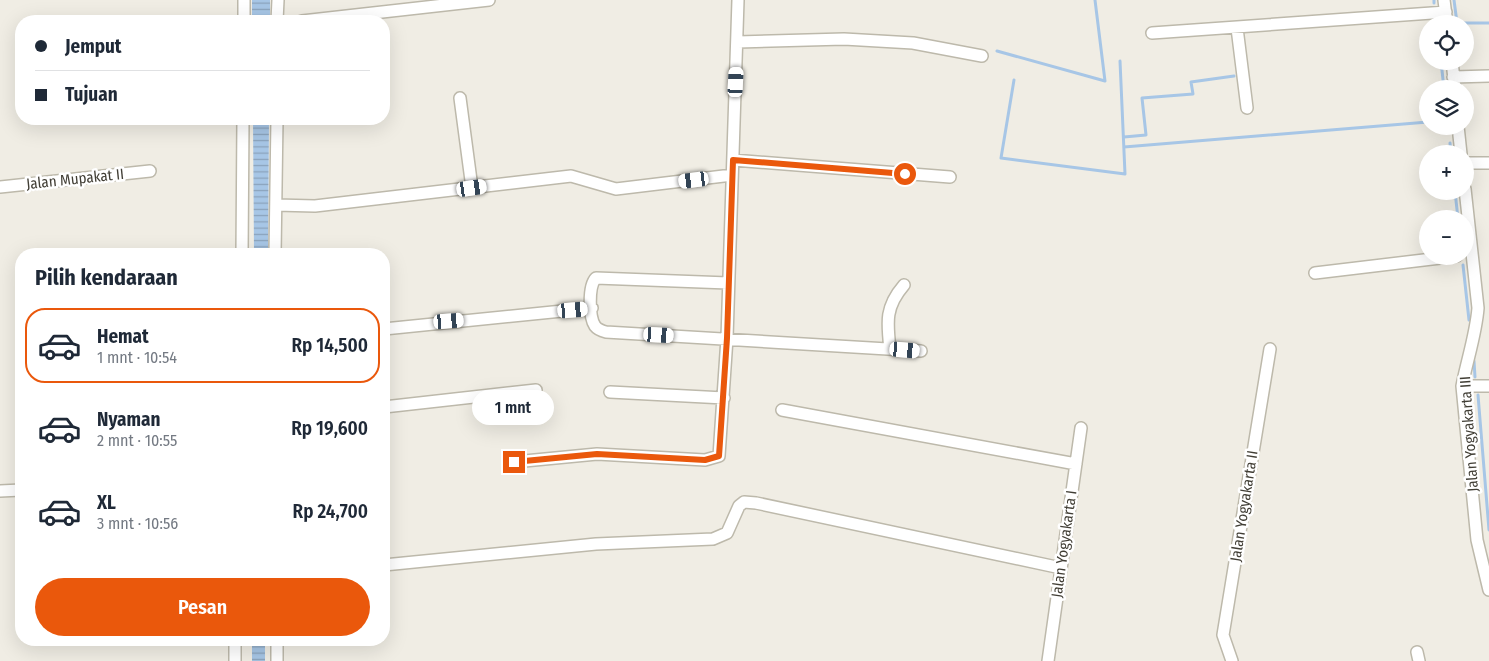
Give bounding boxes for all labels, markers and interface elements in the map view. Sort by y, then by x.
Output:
map controls [1419,15,1474,265]
button: locate [1419,15,1474,70]
text: Jemput [65,35,122,58]
car [727,67,744,97]
button: layers [1419,80,1474,135]
text: Tujuan [65,83,118,106]
button: + [1419,145,1474,200]
route start [894,163,916,185]
street label: Jalan Mupakat II [25,165,125,193]
car [678,171,709,189]
car [456,178,487,198]
button: − [1419,210,1474,265]
text: Pilih kendaraan [35,264,178,291]
car [557,301,588,319]
car [433,312,464,330]
icon: car [37,323,82,368]
text: Hemat [97,325,149,348]
car [643,327,674,343]
text: Rp 14,500 [291,334,368,357]
car [889,341,920,359]
text: 1 mnt · 10:54 [97,348,177,367]
street label: Jalan Yogyakarta III [1456,375,1482,493]
callout: 1 mnt [473,390,555,424]
text: 1 mnt [495,398,531,417]
icon: car [37,406,82,451]
text: Nyaman [97,408,160,431]
text: Rp 19,600 [291,417,368,440]
text: 2 mnt · 10:55 [97,431,177,450]
street label: Jalan Yogyakarta II [1226,449,1262,563]
route end [503,451,525,473]
icon: car [37,489,82,534]
street label: Jalan Yogyakarta I [1048,489,1080,599]
text: XL [97,491,116,514]
text: Rp 24,700 [293,500,368,523]
text: 3 mnt · 10:56 [97,514,178,533]
button: Pesan [35,578,370,636]

